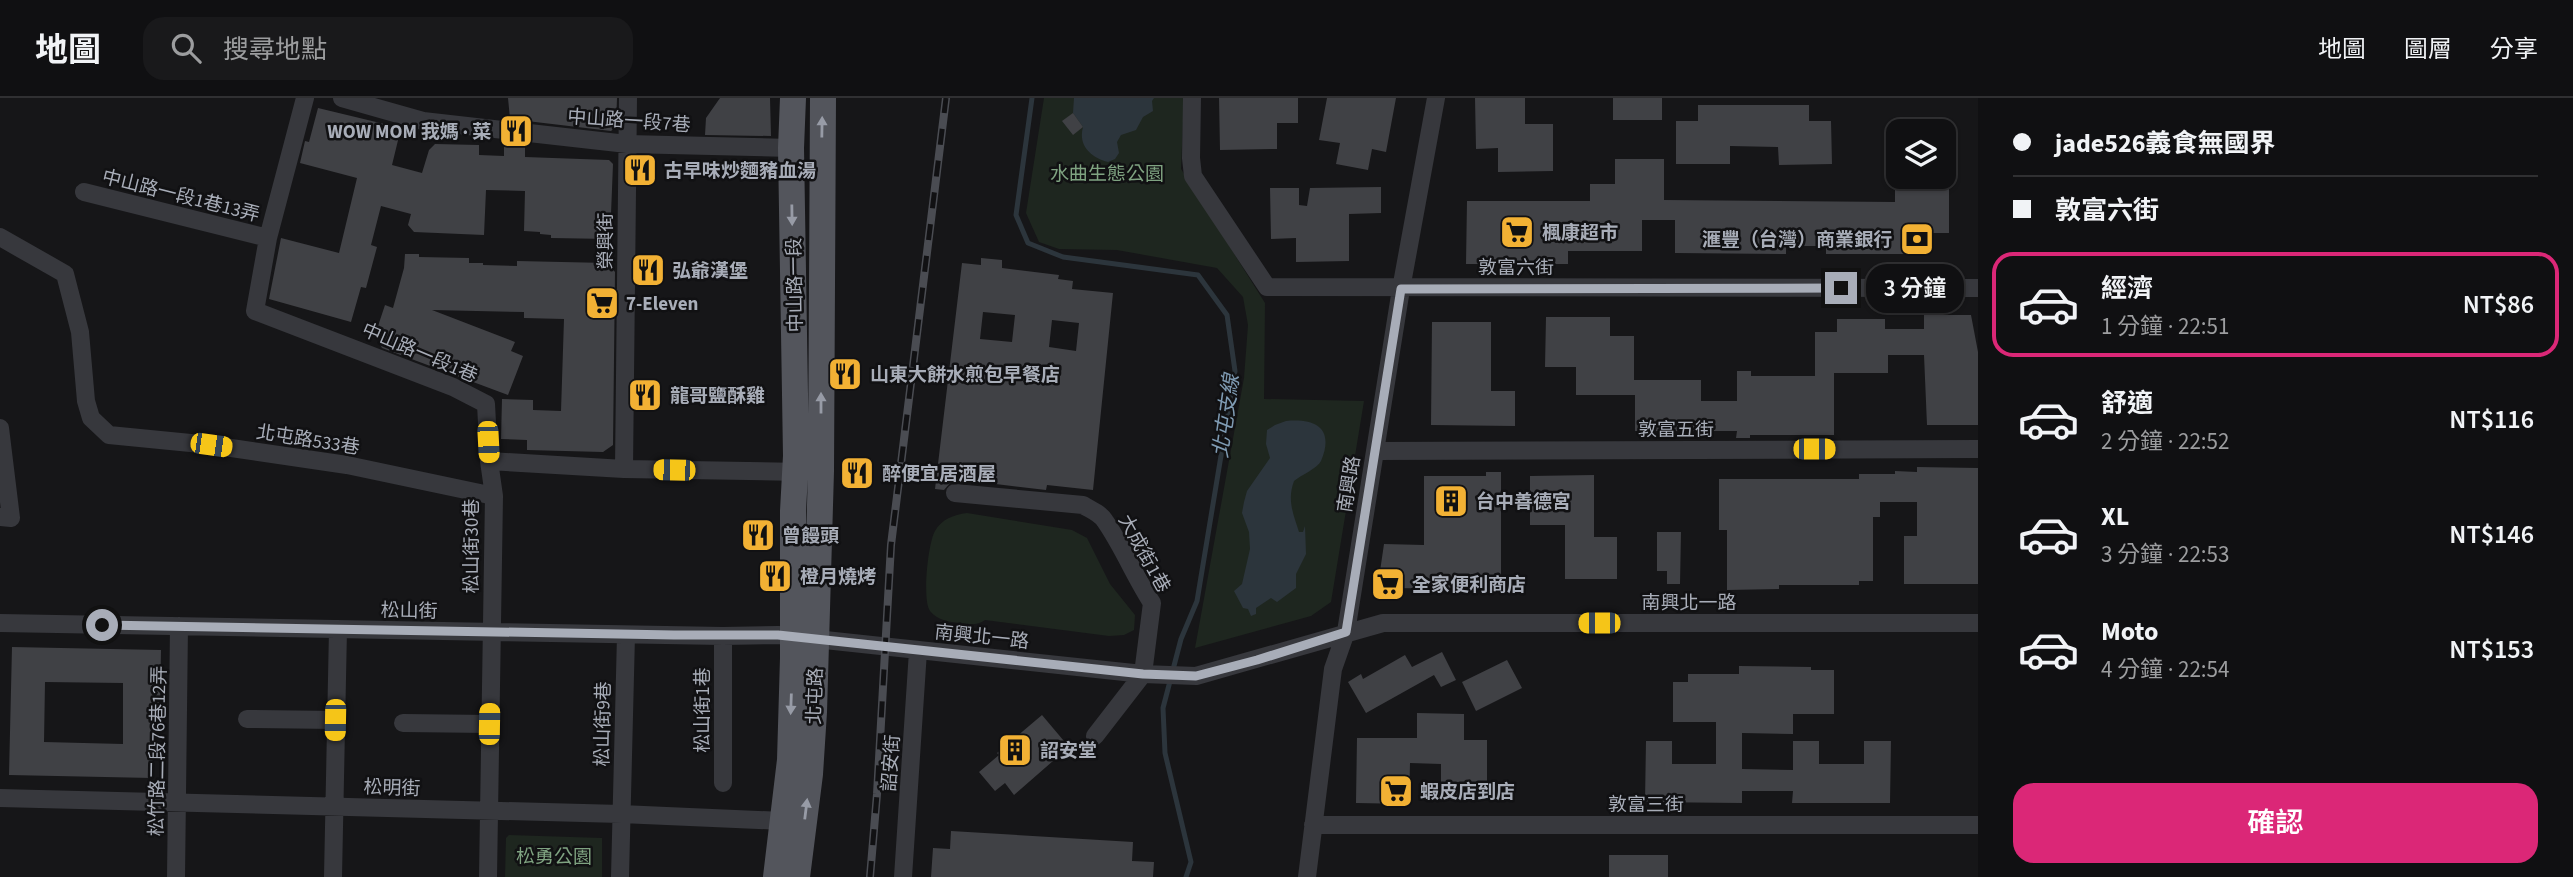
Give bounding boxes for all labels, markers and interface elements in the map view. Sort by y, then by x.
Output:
search box [143,17,633,80]
text: 地圖 [35,27,101,74]
icon: search [167,29,205,67]
text: 搜尋地點 [223,31,327,68]
text: 地圖 [2318,32,2366,67]
text: 圖層 [2404,32,2452,67]
text: 分享 [2490,32,2538,67]
street label: 中山路一段7巷 [566,104,691,139]
restaurant icon: WOW MOM 我媽 · 菜 [497,112,535,150]
one-way arrow [816,115,828,137]
place label: WOW MOM 我媽 · 菜 [327,119,491,146]
map controls [1886,119,1956,189]
button: layers [1886,119,1956,189]
text: jade526義食無國界 [2055,125,2275,162]
restaurant icon: 古早味炒麵豬血湯 [621,151,659,189]
place label: 古早味炒麵豬血湯 [664,158,816,185]
park label: 水曲生態公園 [1050,161,1164,188]
street label: 中山路一段1巷13弄 [99,164,262,229]
text: 敦富六街 [2055,192,2159,229]
one-way arrow [787,204,798,226]
street label: 榮興街 [593,212,620,270]
supermarket icon: 楓康超市 [1498,213,1536,251]
place label: 楓康超市 [1542,220,1618,247]
bank icon: 滙豐（台灣）商業銀行 [1898,220,1936,258]
place label: 滙豐（台灣）商業銀行 [1702,227,1892,254]
street label: 中山路一段 [781,237,810,333]
restaurant icon: 弘爺漢堡 [629,251,667,289]
street label: 敦富六街 [1478,255,1554,282]
place label: 弘爺漢堡 [672,258,748,285]
callout: 3 分鐘 [1866,264,1964,312]
text: 經濟 [2101,270,2153,307]
route end [1825,272,1857,304]
text: 3 分鐘 [1884,272,1946,305]
icon: car [2017,273,2080,336]
supermarket icon: 7-Eleven [583,284,621,322]
text: NT$86 [2463,286,2534,323]
place label: 7-Eleven [626,291,698,318]
text: 1 分鐘 · 22:51 [2101,310,2229,343]
street label: 中山路一段1巷 [357,317,482,390]
restaurant icon: 山東大餅水煎包早餐店 [826,355,864,393]
place label: 山東大餅水煎包早餐店 [870,362,1060,389]
water label: 北屯支線 [1205,370,1247,460]
restaurant icon: 龍哥鹽酥雞 [626,376,664,414]
place label: 龍哥鹽酥雞 [670,383,765,410]
text: 舒適 [2101,385,2153,422]
icon: car [2017,388,2080,451]
one-way arrow [815,392,827,414]
text: NT$116 [2449,401,2534,438]
street label: 敦富五街 [1638,417,1714,444]
street label: 北屯路533巷 [254,419,361,462]
car [477,420,500,464]
text: 2 分鐘 · 22:52 [2101,425,2229,458]
car [189,432,234,458]
car [1794,439,1836,460]
restaurant icon: 醉便宜居酒屋 [838,454,876,492]
street label: 南興路 [1332,454,1367,515]
car [653,459,696,481]
place label: 醉便宜居酒屋 [882,461,996,488]
building icon: 台中善德宮 [1432,482,1470,520]
place label: 台中善德宮 [1476,489,1571,516]
text: XL [2101,498,2129,535]
street label: 松山街30巷 [459,499,486,593]
icon: car [2017,503,2080,566]
street label: 大成街1巷 [1111,510,1176,598]
restaurant icon: 曾饅頭 [739,516,777,554]
text: NT$146 [2449,516,2534,553]
place label: 曾饅頭 [782,523,839,550]
text: 3 分鐘 · 22:53 [2101,538,2229,571]
restaurant icon: 橙月燒烤 [756,557,794,595]
place label: 橙月燒烤 [800,564,876,591]
supermarket icon: 全家便利商店 [1369,565,1407,603]
place label: 全家便利商店 [1412,572,1526,599]
street label: 南興北一路 [1641,590,1737,617]
street label: 松山街 [380,598,438,625]
route start [86,609,118,641]
car [1579,613,1621,634]
text: Moto [2101,613,2158,650]
icon: car [2017,618,2080,681]
street label: 南興北一路 [933,619,1031,656]
text: NT$153 [2449,631,2534,668]
text: 4 分鐘 · 22:54 [2101,653,2229,686]
street label: 松竹路二段76巷12弄 [144,665,173,837]
street label: 松山街1巷 [690,667,717,753]
street label: 北屯路 [801,667,830,725]
street label: 松山街9巷 [589,681,618,767]
one-way arrow [786,693,797,715]
car [325,699,346,741]
car [479,703,500,745]
building icon: 詔安堂 [996,731,1034,769]
street label: 詔安街 [876,734,907,792]
place label: 詔安堂 [1040,738,1097,765]
supermarket icon: 蝦皮店到店 [1377,772,1415,810]
street label: 松明街 [363,774,421,803]
place label: 蝦皮店到店 [1420,779,1515,806]
button: 確認 [2013,783,2538,863]
street label: 敦富三街 [1608,792,1684,819]
one-way arrow [800,798,811,820]
park label: 松勇公園 [516,844,592,871]

